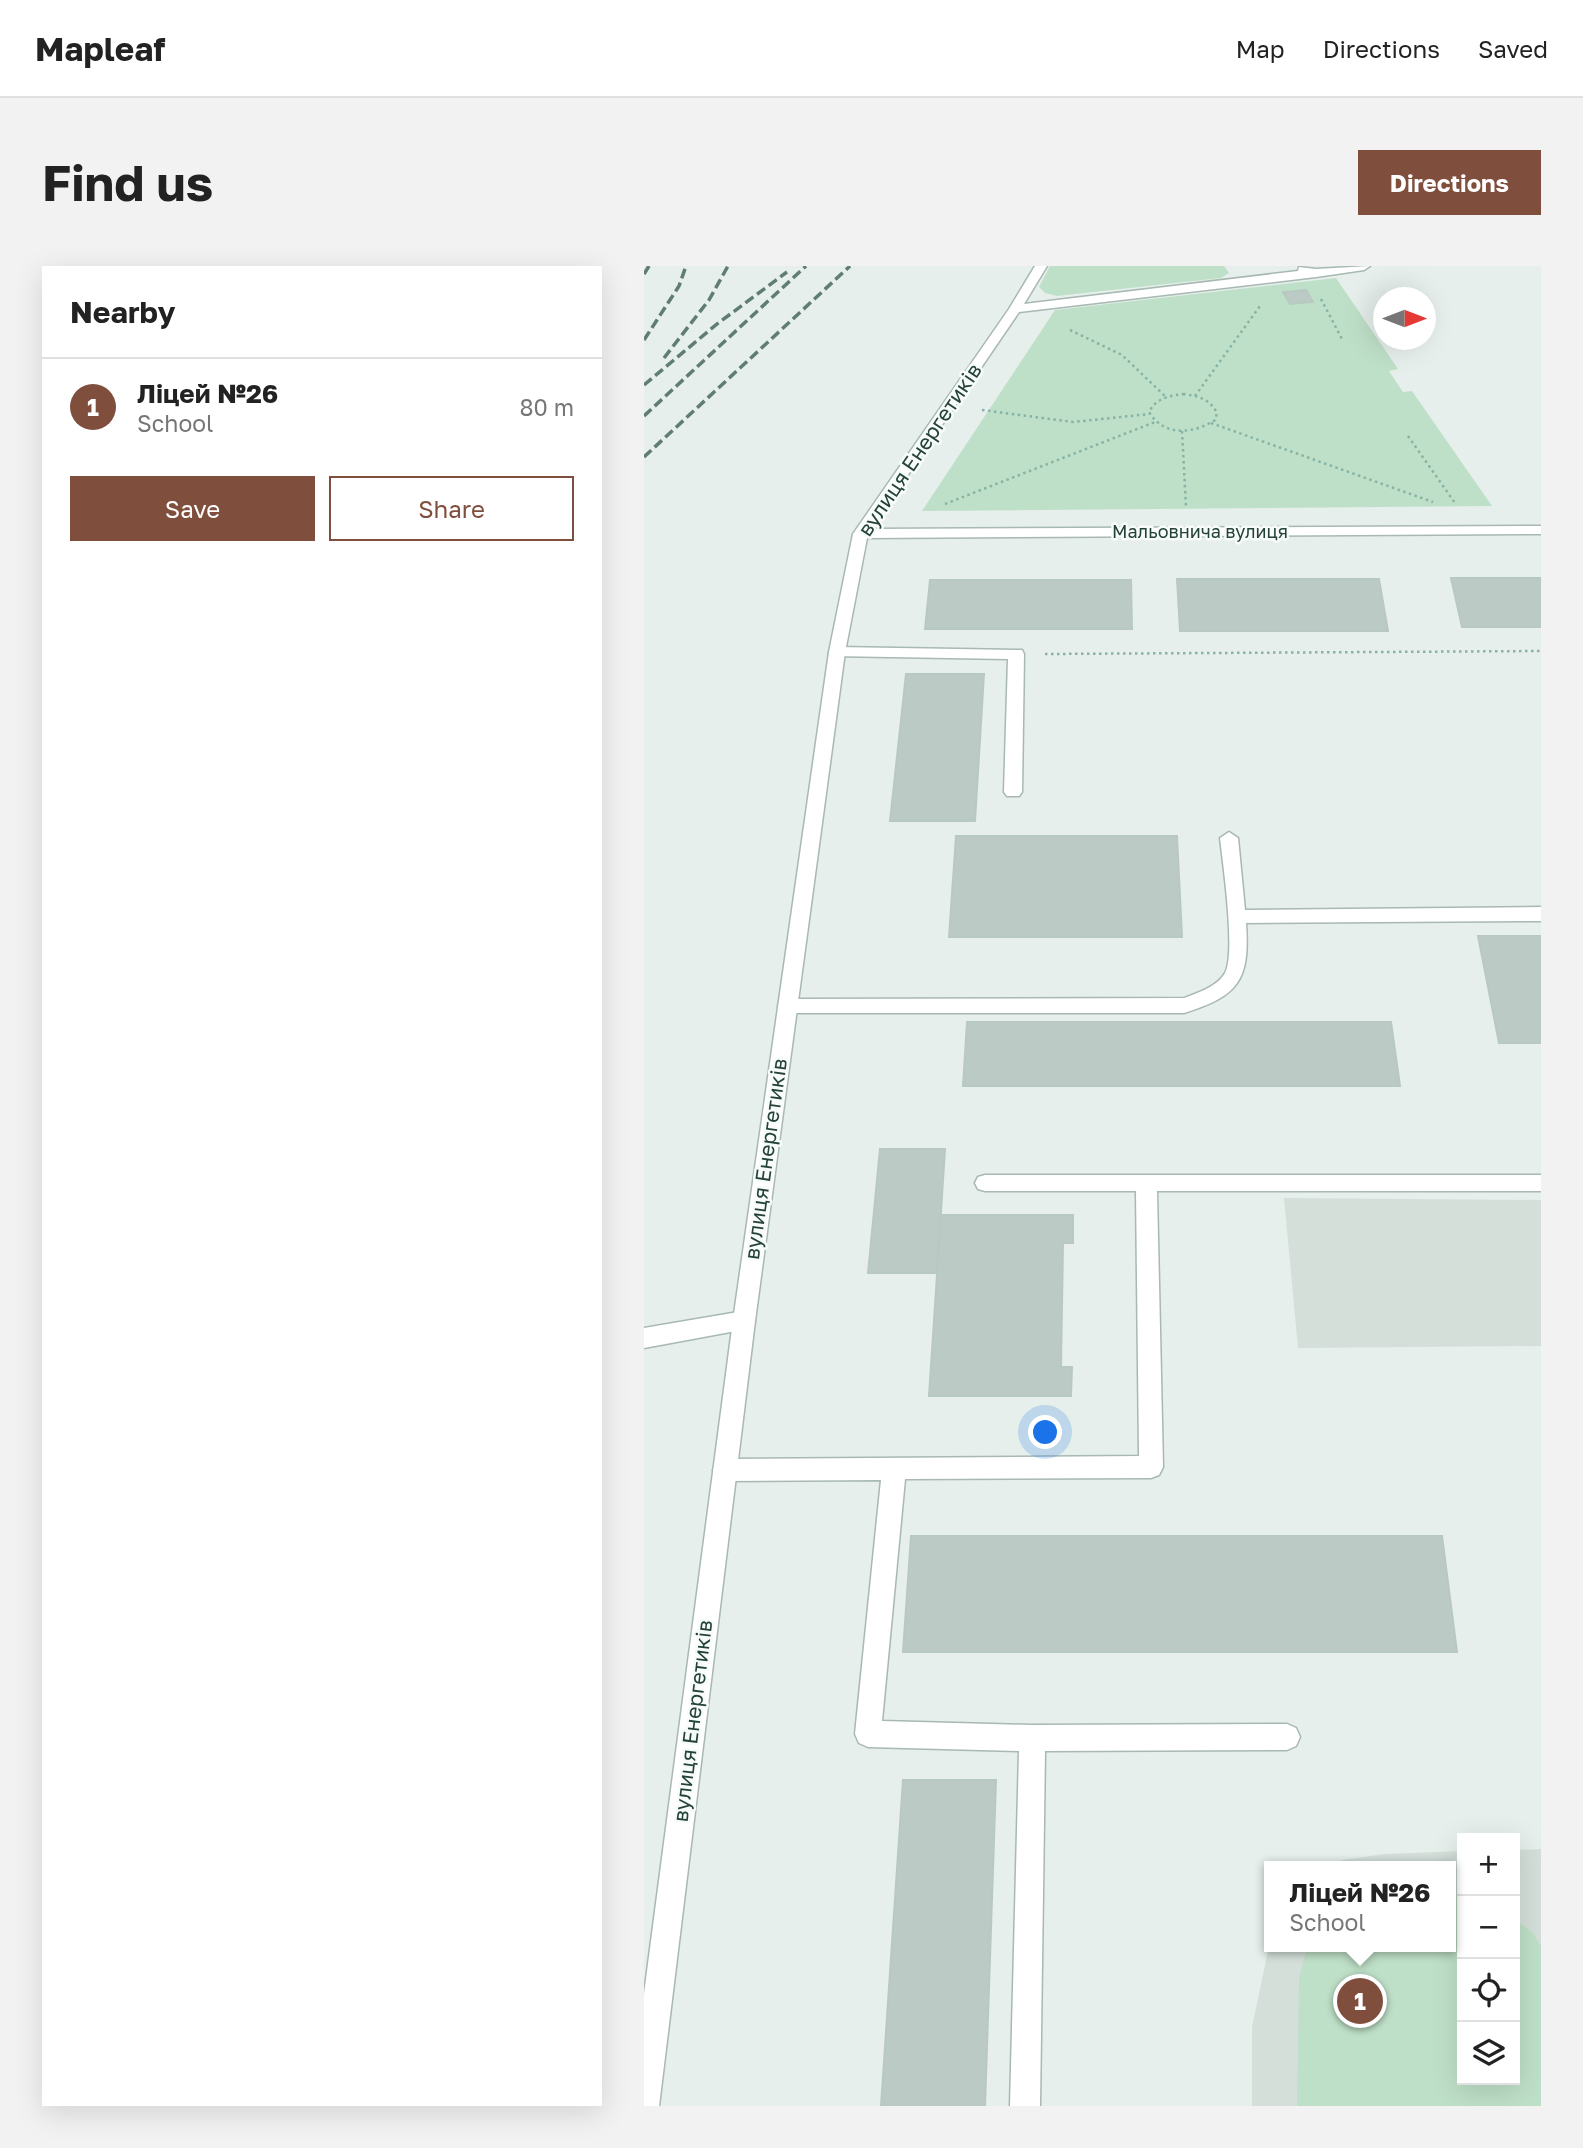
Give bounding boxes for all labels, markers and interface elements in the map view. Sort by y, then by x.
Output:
text: Mapleaf [35,29,165,68]
text: Map [1236,34,1285,63]
text: Directions [1323,34,1440,63]
text: Saved [1478,34,1548,63]
button: Directions [1358,150,1541,215]
text: Find us [42,153,213,212]
north arrow [1373,287,1436,350]
text: Nearby [70,294,175,330]
street label: вулиця Енергетиків [852,358,987,541]
text: Ліцей №26 [137,378,278,409]
text: 1 [87,393,99,421]
text: 80 m [520,393,574,421]
text: School [137,409,213,437]
button: Save [70,476,315,541]
button: Share [329,476,574,541]
street label: Мальовнича вулиця [1112,520,1288,542]
street label: вулиця Енергетиків [738,1056,792,1261]
your location [1028,1415,1062,1449]
street label: вулиця Енергетиків [667,1618,717,1823]
map controls [1457,1833,1520,2085]
button: + [1457,1833,1520,1896]
popup [1264,1861,1456,1952]
text: Ліцей №26 [1289,1877,1431,1908]
button: − [1457,1896,1520,1959]
text: School [1289,1908,1366,1936]
button: locate [1457,1959,1520,2022]
pin: 1 [1337,1975,1383,2027]
button: layers [1457,2022,1520,2085]

